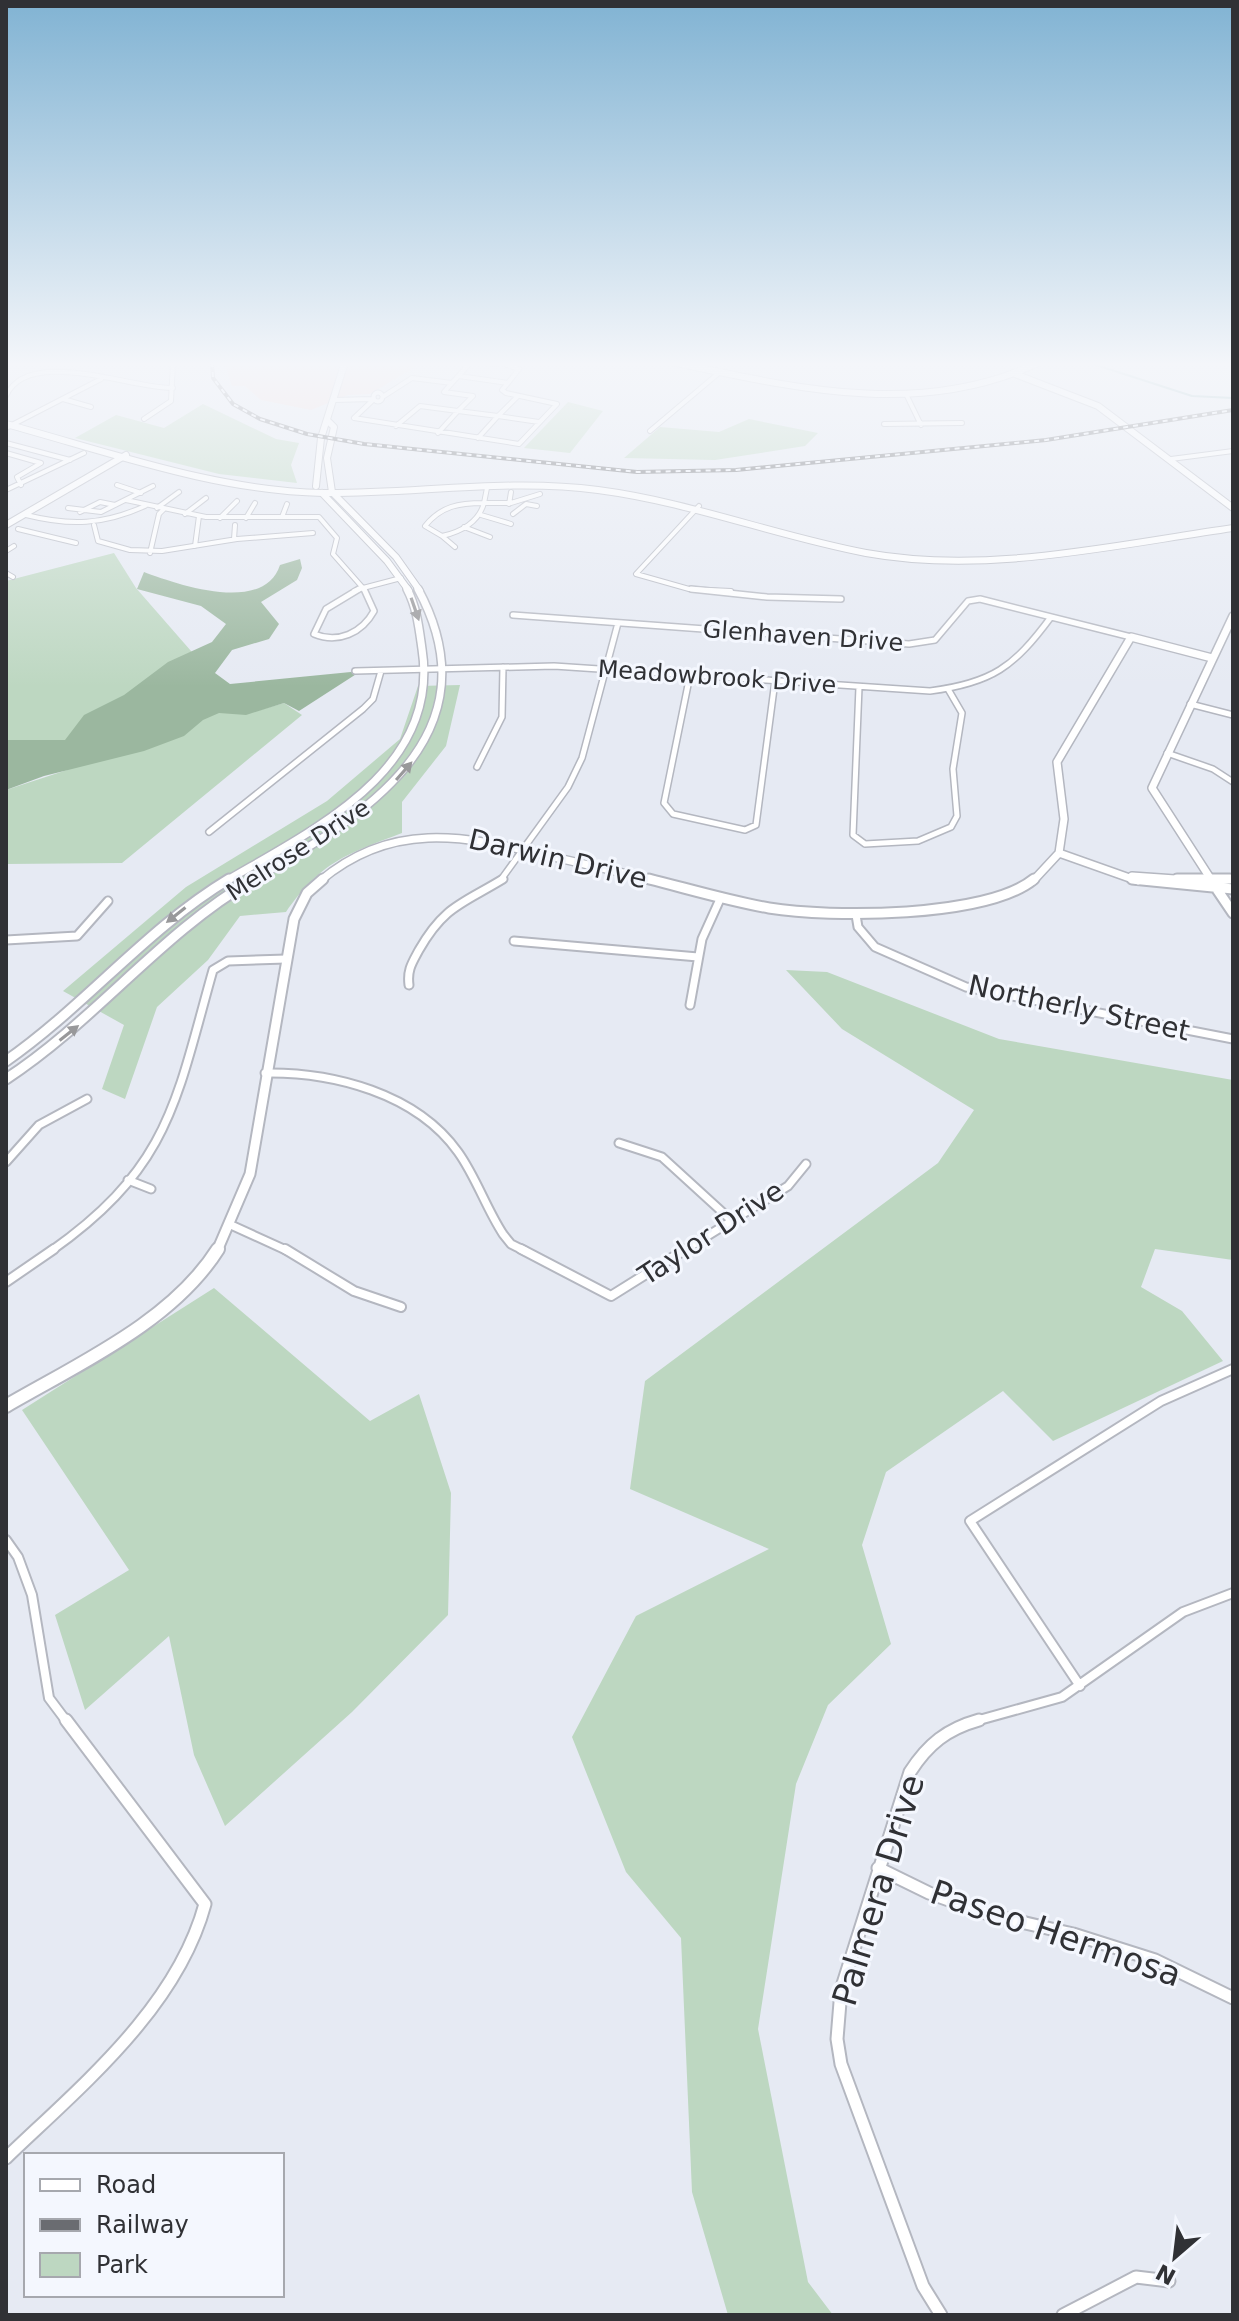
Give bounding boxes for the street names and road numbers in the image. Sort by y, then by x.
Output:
street label: Glenhaven Drive [702,615,904,657]
street label: Meadowbrook Drive [597,655,837,699]
street label: Melrose Drive [221,793,375,907]
street label: Darwin Drive [466,822,650,896]
street label: Northerly Street [965,968,1193,1048]
street label: Taylor Drive [631,1174,790,1293]
street label: Palmera Drive [824,1770,932,2010]
street label: Paseo Hermosa [925,1871,1187,1995]

